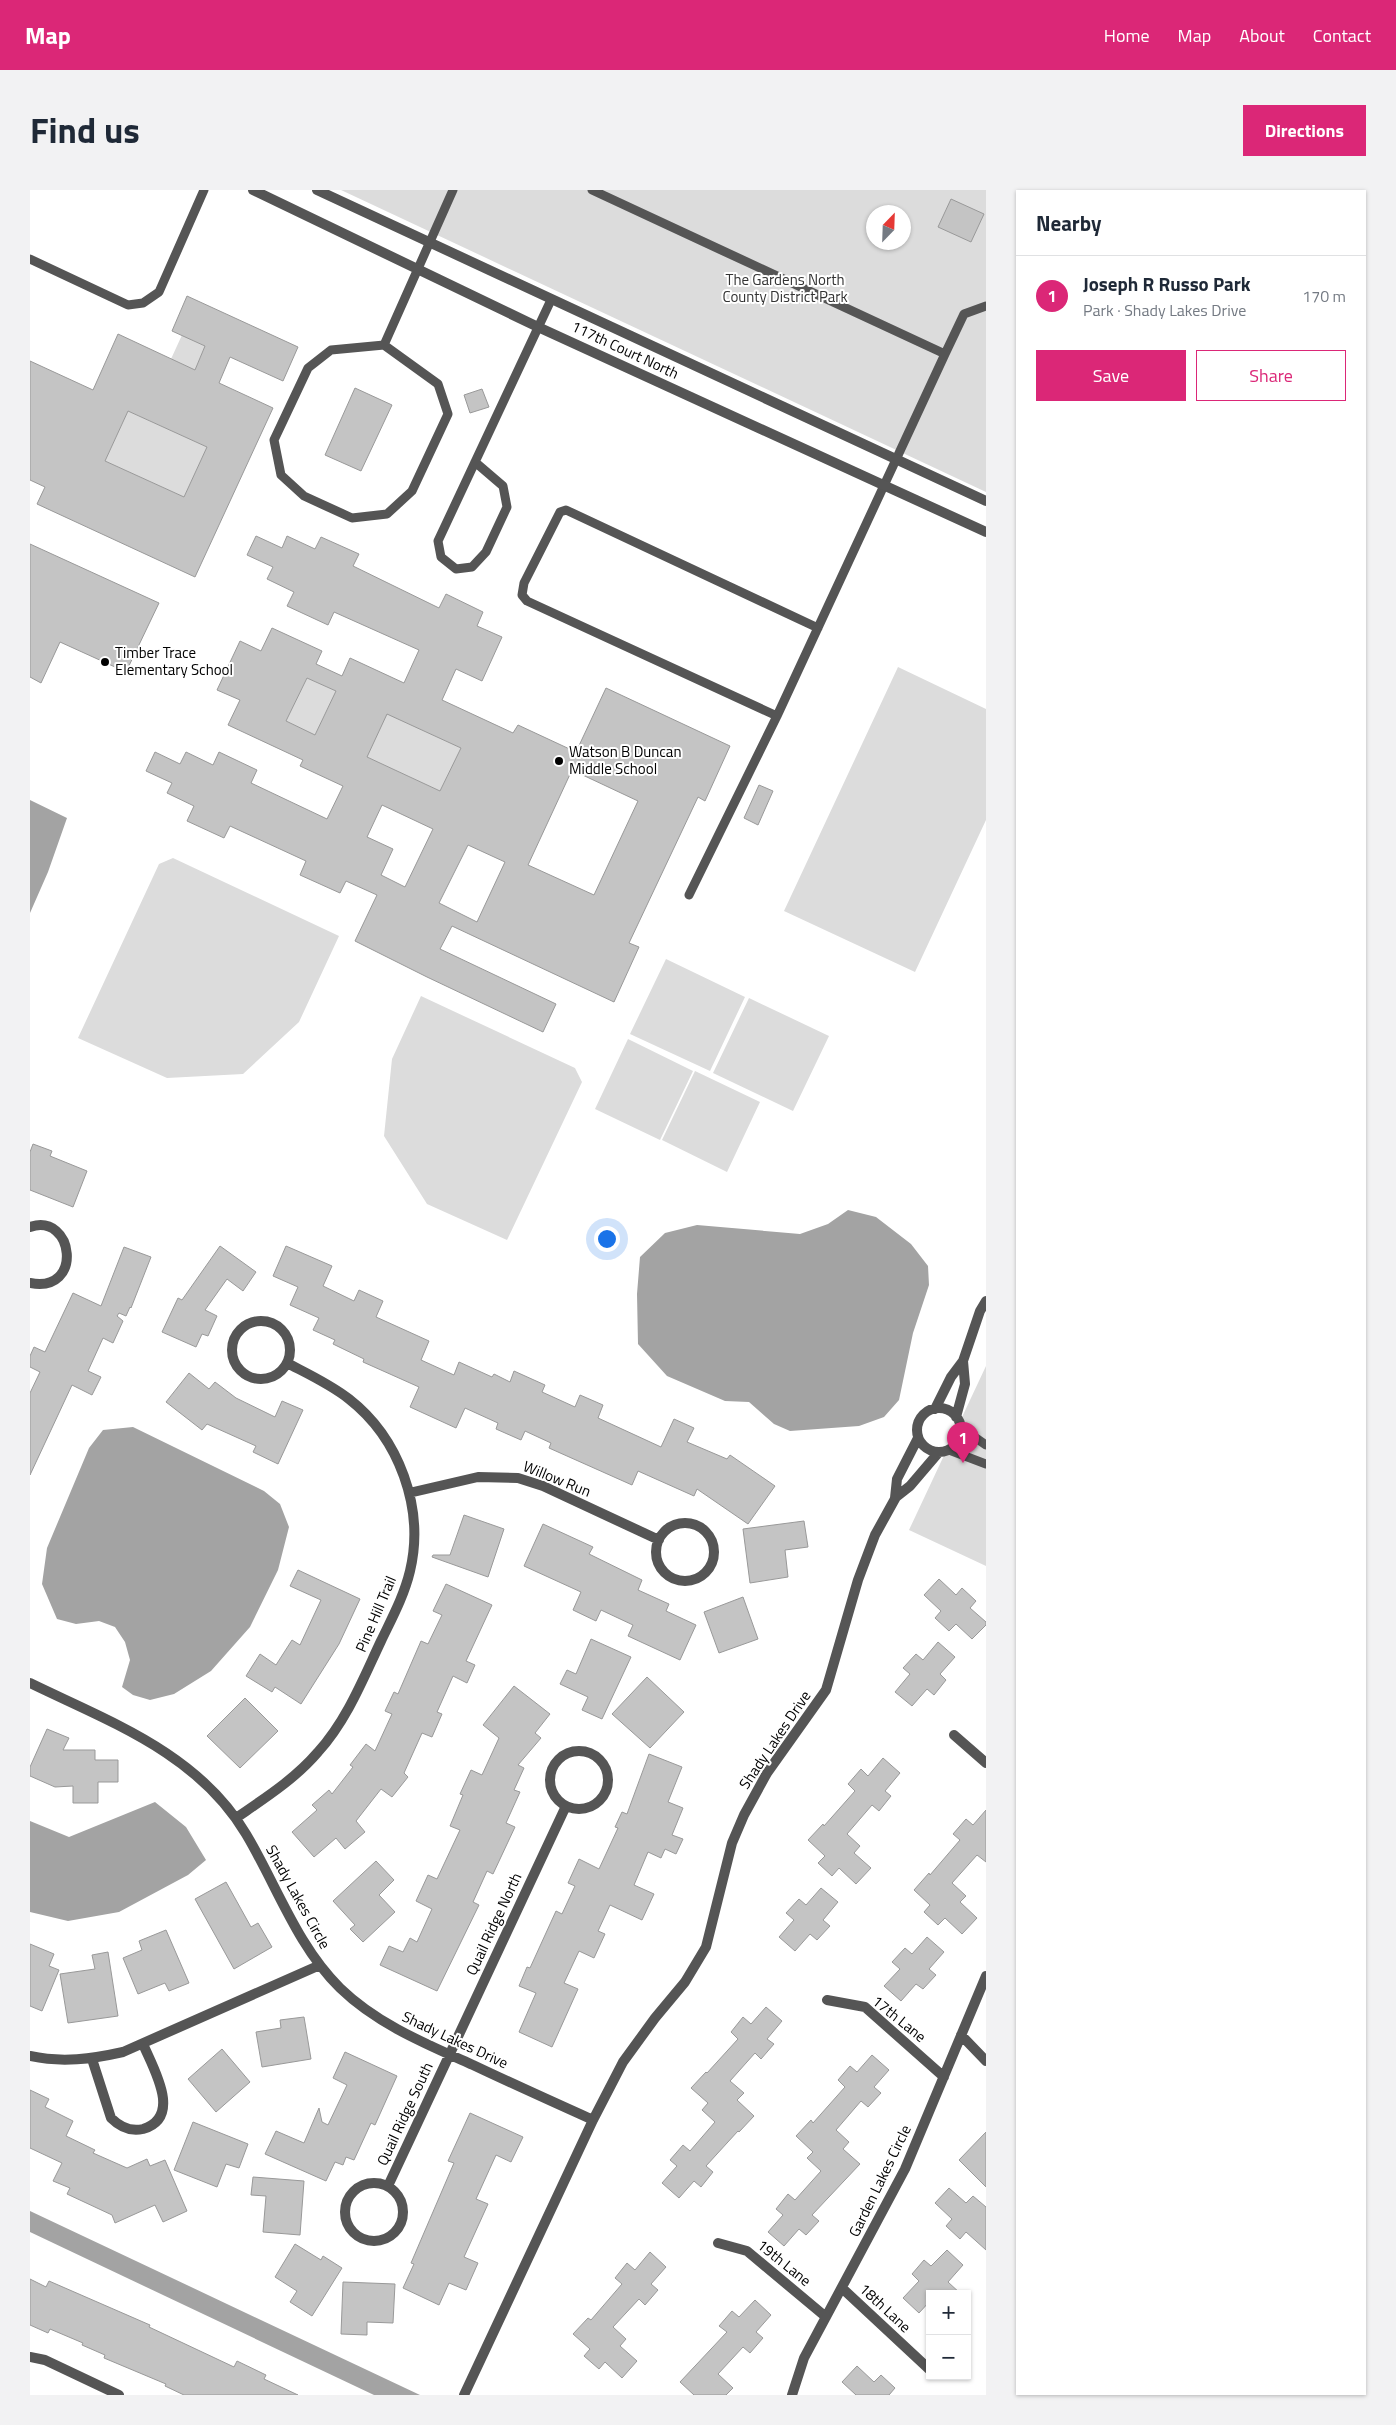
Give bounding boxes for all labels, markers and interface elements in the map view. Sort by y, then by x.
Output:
text: Map [25,17,71,53]
text: Home [1104,22,1150,49]
text: Map [1178,22,1211,49]
text: About [1239,22,1285,49]
text: Contact [1313,22,1371,49]
text: Find us [30,103,140,157]
button: Directions [1243,105,1366,156]
north arrow [866,205,911,250]
text: Nearby [1036,207,1101,239]
park label: The Gardens North County District Park [722,268,848,308]
text: Joseph R Russo Park [1083,269,1251,298]
text: 1 [1048,284,1056,308]
text: 170 m [1302,284,1346,308]
text: Park · Shady Lakes Drive [1083,298,1246,322]
street label: 117th Court North [568,315,683,384]
button: Save [1036,350,1186,401]
button: Share [1196,350,1346,401]
place label: Timber Trace Elementary School [115,641,233,681]
marker: Timber Trace Elementary School [99,656,111,668]
place label: Watson B Duncan Middle School [569,740,681,780]
marker: Watson B Duncan Middle School [553,755,565,767]
your location [594,1226,620,1252]
pin: 1 [947,1422,979,1463]
street label: Willow Run [520,1455,595,1503]
street label: Pine Hill Trail [349,1572,402,1655]
street label: Shady Lakes Drive [733,1686,816,1794]
street label: Shady Lakes Circle [260,1841,337,1953]
street label: Quail Ridge North [460,1869,527,1979]
street label: 17th Lane [867,1990,931,2048]
street label: Shady Lakes Drive [398,2005,512,2074]
street label: Quail Ridge South [370,2058,439,2169]
street label: Garden Lakes Circle [842,2121,917,2241]
street label: 19th Lane [752,2234,816,2292]
street label: 18th Lane [854,2277,917,2338]
map controls [926,2290,971,2380]
button: + [926,2290,971,2335]
button: − [926,2335,971,2380]

